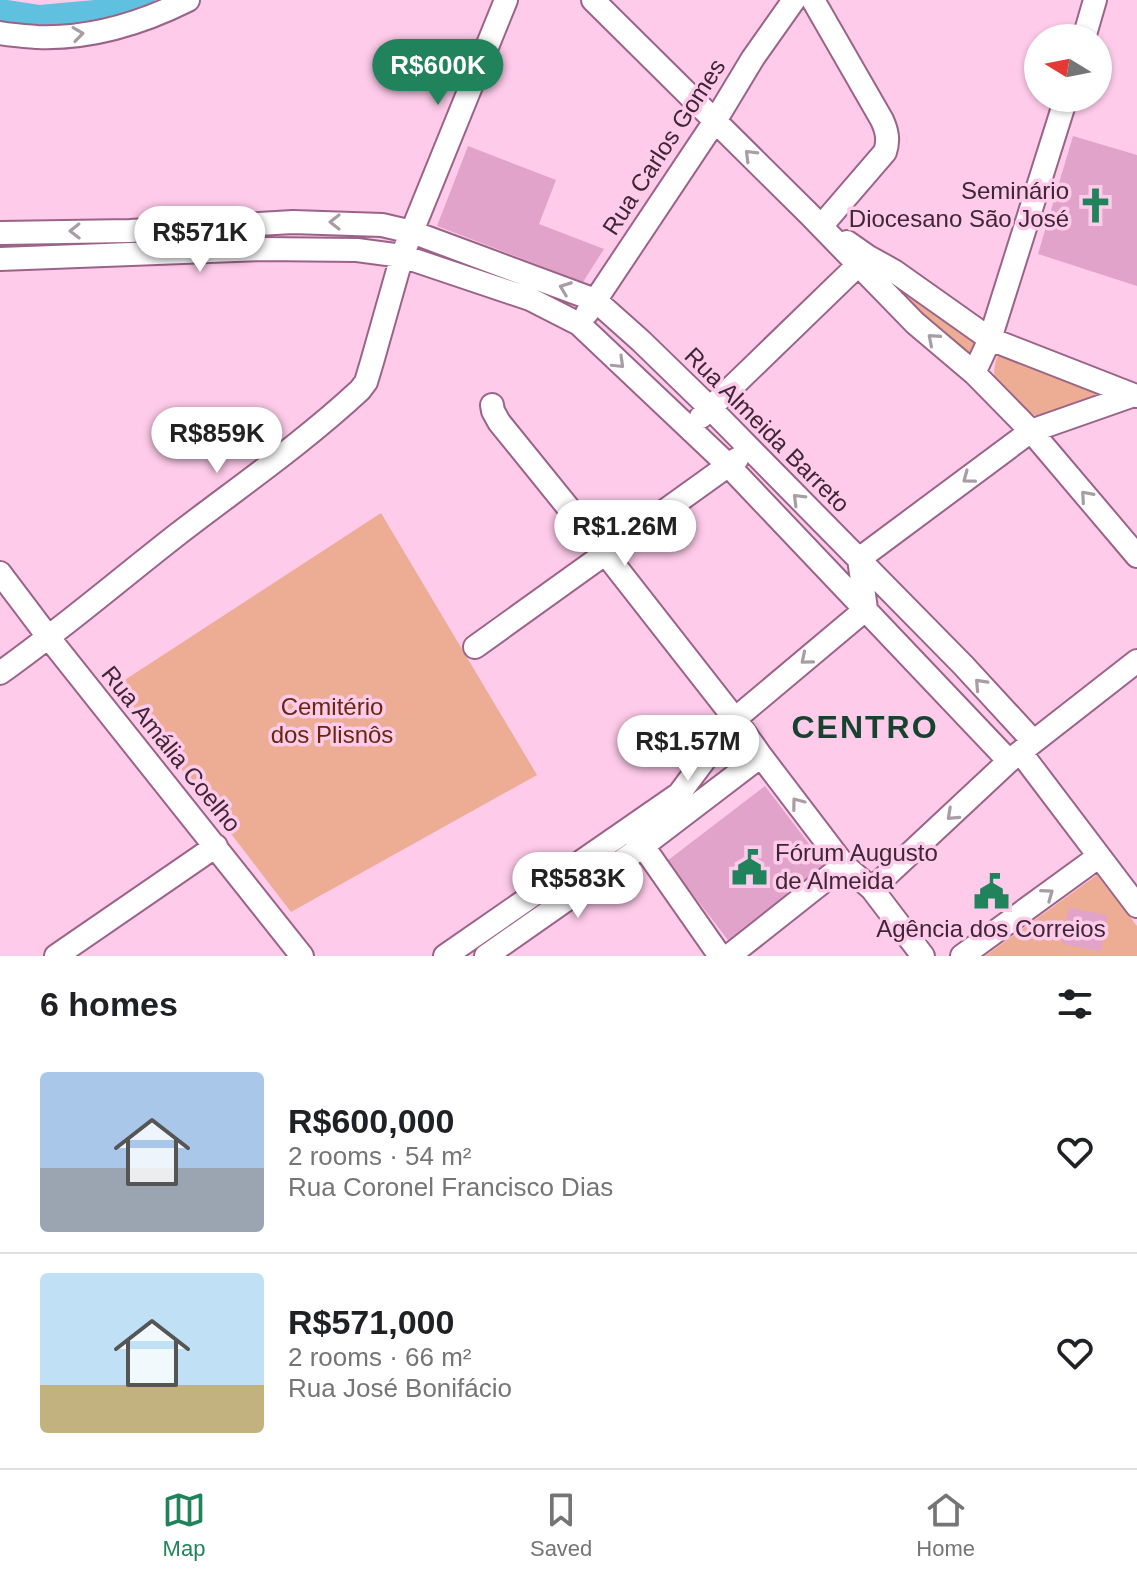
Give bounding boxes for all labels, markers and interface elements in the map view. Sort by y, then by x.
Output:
north arrow [1024,24,1112,112]
map controls [1024,24,1112,112]
one-way arrow [71,25,84,42]
pin: R$600K [373,39,503,107]
text: R$600K [390,50,486,80]
street label: Rua Carlos Gomes [597,54,730,240]
one-way arrow [744,150,759,164]
place label: Seminário Diocesano São José [849,177,1069,232]
church icon: Seminário Diocesano São José [1076,186,1114,224]
pin: R$571K [135,206,265,274]
one-way arrow [328,213,341,231]
text: R$571K [152,217,248,247]
one-way arrow [68,223,81,240]
one-way arrow [559,282,573,298]
one-way arrow [928,334,943,349]
street label: Rua Almeida Barreto [680,342,855,517]
one-way arrow [610,353,625,367]
pin: R$859K [152,407,282,475]
text: R$859K [169,418,265,448]
one-way arrow [962,468,977,482]
one-way arrow [1081,491,1096,506]
one-way arrow [793,493,807,508]
pin: R$1.26M [551,500,699,568]
text: R$1.26M [572,511,678,541]
one-way arrow [801,649,815,664]
street label: Rua Amália Coelho [96,660,247,837]
one-way arrow [975,679,990,693]
park label: Cemitério dos Plisnôs [271,693,393,748]
district label: CENTRO [791,709,939,745]
pin: R$1.57M [614,715,762,783]
text: R$1.57M [635,726,741,756]
one-way arrow [792,797,806,812]
one-way arrow [947,805,961,820]
place label: Fórum Augusto de Almeida [775,839,938,894]
public building icon: Fórum Augusto de Almeida [730,848,768,886]
pin: R$583K [513,852,643,920]
text: R$583K [530,863,626,893]
public building icon: Agência dos Correios [972,873,1010,911]
one-way arrow [1039,889,1053,904]
place label: Agência dos Correios [876,915,1106,942]
icon: filters [1053,982,1097,1026]
text: 6 homes [40,985,178,1023]
text: R$600,000 [288,1102,454,1140]
icon: home [104,1104,200,1200]
icon: heart [1053,1130,1097,1174]
text: 2 rooms · 54 m² [288,1141,472,1171]
text: Rua Coronel Francisco Dias [288,1172,613,1202]
text: R$571,000 [288,1303,454,1341]
icon: home [104,1305,200,1401]
icon: heart [1053,1331,1097,1375]
text: 2 rooms · 66 m² [288,1342,472,1372]
text: Rua José Bonifácio [288,1373,512,1403]
tab: Map [162,1488,206,1562]
tab: Saved [530,1488,592,1562]
tab: Home [916,1488,975,1562]

